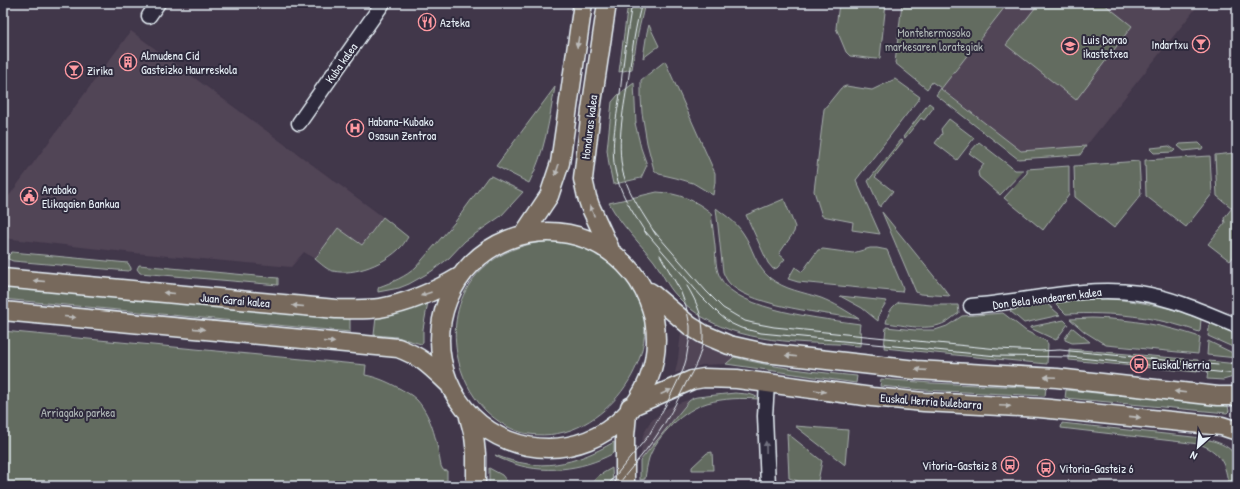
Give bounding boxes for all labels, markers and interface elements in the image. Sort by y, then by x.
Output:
restaurant icon: Azteka [417,12,437,32]
place label: Azteka [440,14,470,31]
park label: Montehermosoko markesaren lorategiak [885,24,983,55]
place label: Luis Dorao ikastetxea [1083,31,1128,62]
bar icon: Indartxu [1191,34,1211,54]
one-way arrow [575,36,581,48]
school or university icon: Luis Dorao ikastetxea [1060,36,1080,56]
place label: Indartxu [1151,36,1188,53]
street label: Kuba kalea [321,39,361,87]
place label: Almudena Cid Gasteizko Haurreskola [141,47,237,78]
building icon: Almudena Cid Gasteizko Haurreskola [118,52,138,72]
bar icon: Zirika [64,60,84,80]
place label: Zirika [87,62,113,79]
street label: Honduras kalea [577,94,601,160]
place label: Habana-Kubako Osasun Zentroa [368,113,436,144]
hospital icon: Habana-Kubako Osasun Zentroa [345,118,365,138]
one-way arrow [554,164,560,176]
place label: Arabako Elikagaien Bankua [42,181,120,212]
public building icon: Arabako Elikagaien Bankua [19,186,39,206]
one-way arrow [589,205,595,217]
one-way arrow [33,278,46,284]
street label: Don Bela kondearen kalea [992,283,1103,313]
street label: Juan Garai kalea [200,288,271,312]
one-way arrow [163,290,175,297]
one-way arrow [419,291,431,297]
one-way arrow [292,302,304,309]
one-way arrow [64,314,76,321]
one-way arrow [193,326,205,333]
one-way arrow [323,338,335,345]
one-way arrow [785,353,797,359]
bus stop icon: Euskal Herria [1129,354,1149,374]
place label: Euskal Herria [1152,356,1210,373]
one-way arrow [915,367,927,374]
one-way arrow [1044,374,1056,381]
one-way arrow [814,388,826,394]
one-way arrow [660,389,672,395]
street label: Euskal Herria bulebarra [880,389,982,413]
one-way arrow [1174,389,1186,395]
one-way arrow [999,403,1012,409]
park label: Arriagako parkea [41,404,115,421]
one-way arrow [1129,414,1141,420]
north arrow [1178,427,1218,467]
one-way arrow [763,440,769,453]
text: N [1188,448,1199,463]
bus stop icon: Vitoria-Gasteiz 8 [1000,455,1020,475]
place label: Vitoria-Gasteiz 8 [922,457,997,474]
bus stop icon: Vitoria-Gasteiz 6 [1036,458,1056,478]
place label: Vitoria-Gasteiz 6 [1059,460,1134,477]

